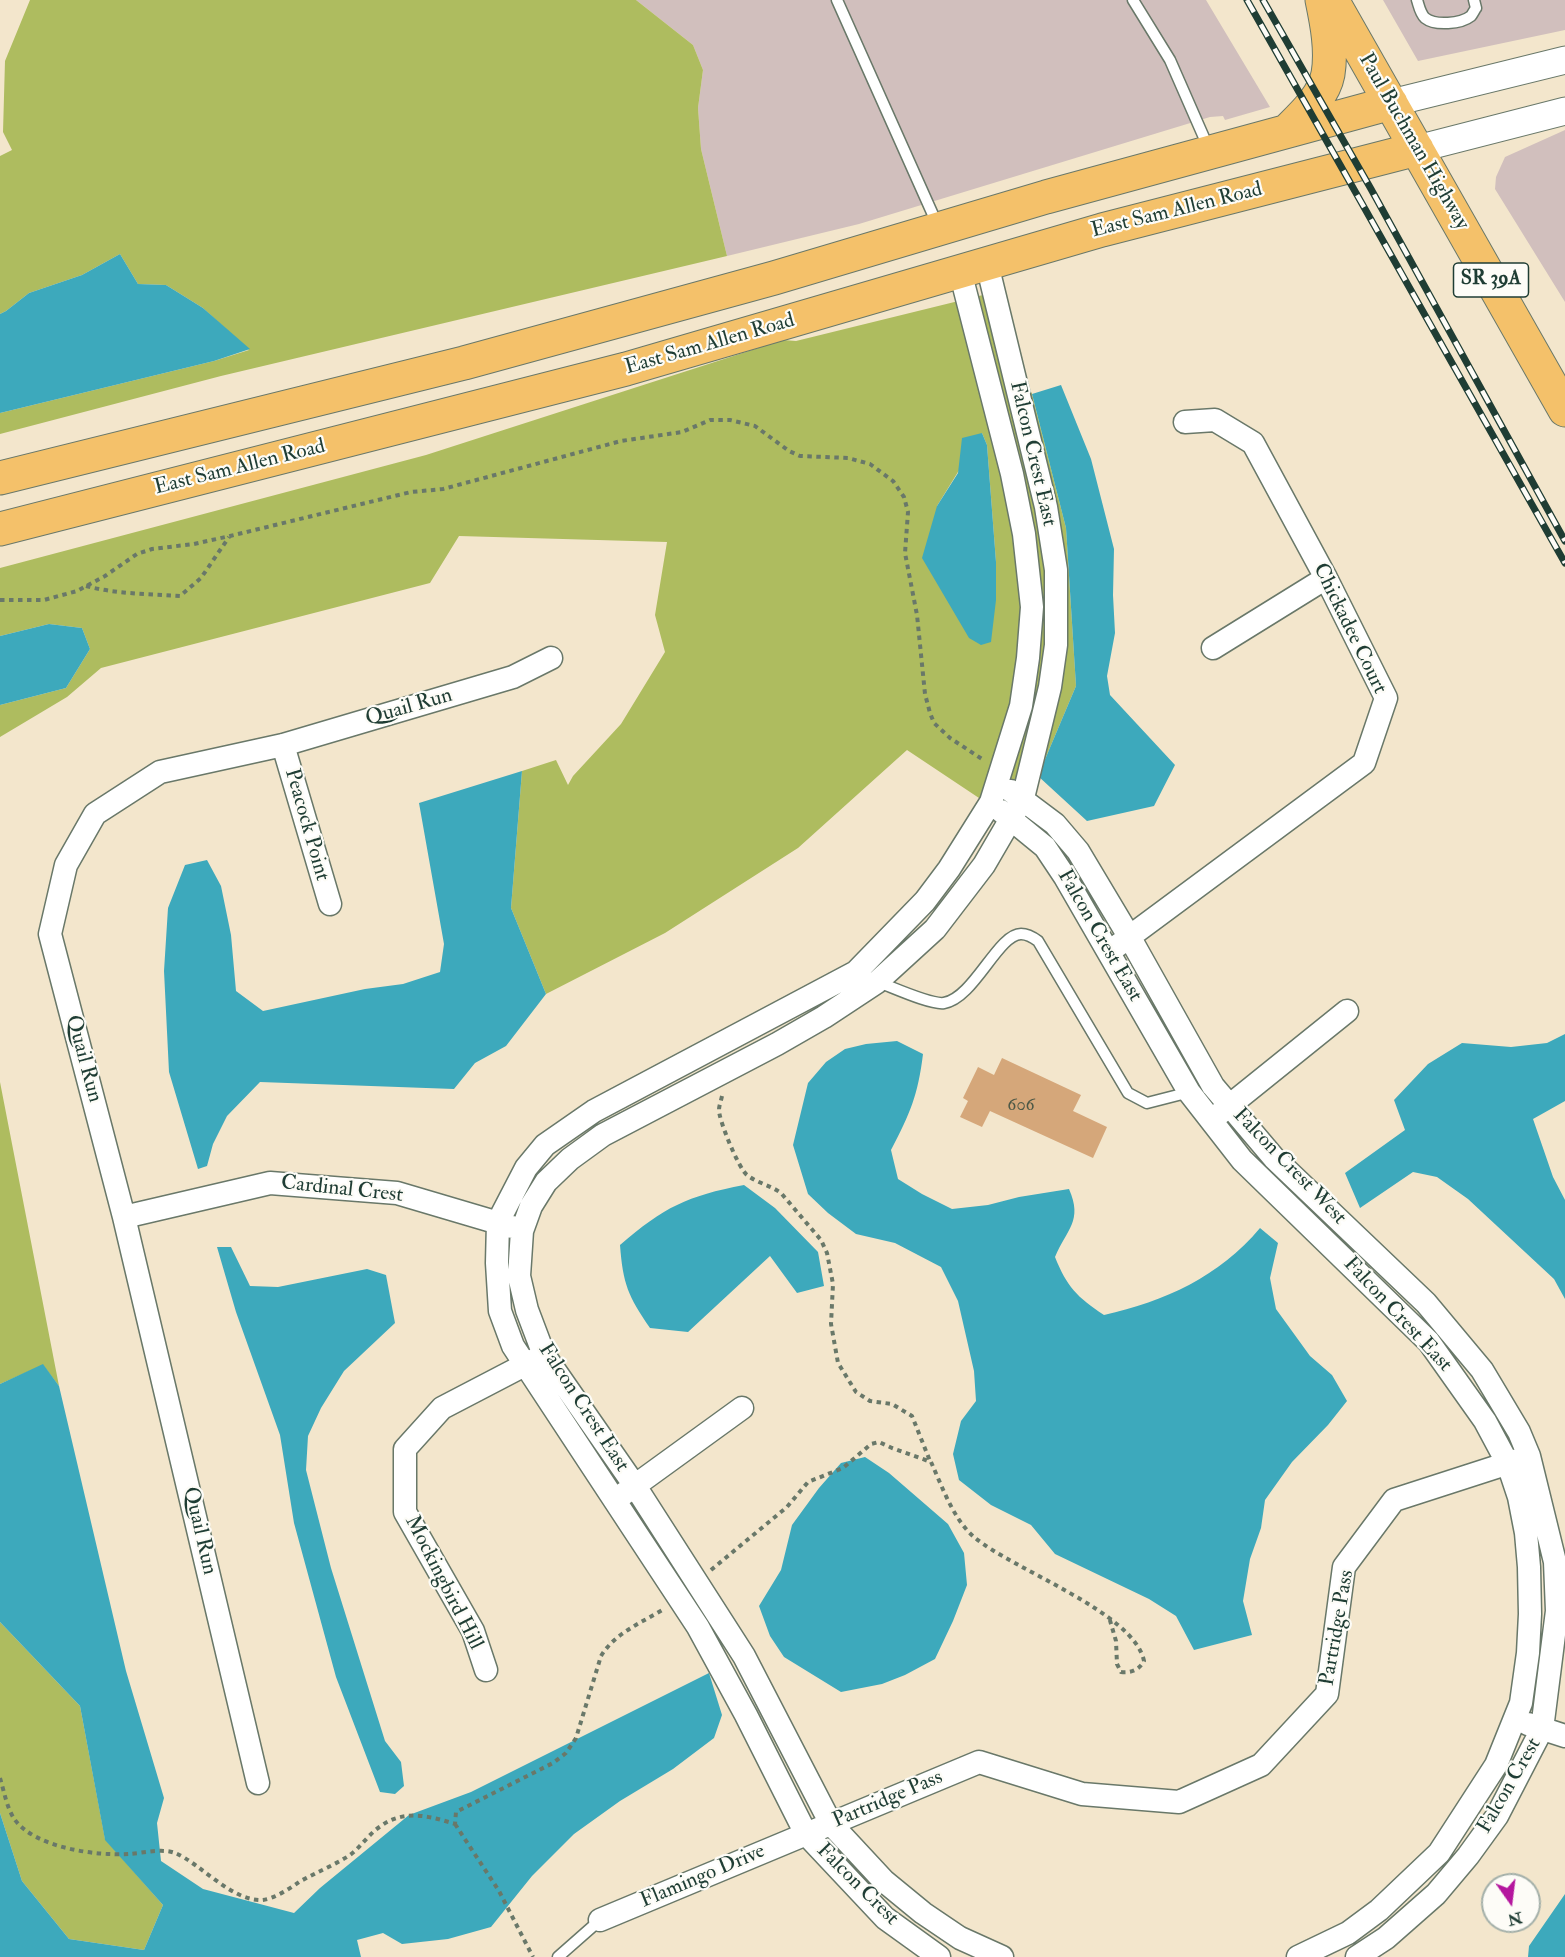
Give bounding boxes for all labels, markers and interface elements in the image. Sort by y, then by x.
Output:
street label: Paul Buchman Highway [1352,49,1474,235]
street label: East Sam Allen Road [1089,178,1265,244]
road number: SR 39A [1454,263,1528,297]
street label: East Sam Allen Road [622,309,798,381]
street label: Falcon Crest East [1003,379,1061,529]
street label: East Sam Allen Road [152,435,328,501]
street label: Chickadee Court [1307,560,1391,698]
street label: Quail Run [363,684,455,732]
street label: Peacock Point [278,766,334,884]
street label: Falcon Crest East [1051,866,1147,1006]
street label: Quail Run [59,1013,107,1105]
house number: 606 [1007,1095,1035,1117]
street label: Falcon Crest West [1227,1103,1351,1231]
street label: Cardinal Crest [280,1171,404,1209]
street label: Falcon Crest East [1337,1252,1457,1378]
street label: Falcon Crest East [532,1339,634,1477]
street label: Quail Run [177,1485,221,1577]
street label: Mockingbird Hill [398,1512,488,1654]
street label: Partridge Pass [1315,1568,1361,1688]
street label: Falcon Crest [1473,1734,1547,1838]
street label: Partridge Pass [829,1766,947,1834]
street label: Flamingo Drive [637,1839,769,1915]
street label: Falcon Crest [811,1839,903,1931]
north arrow [1481,1873,1541,1933]
text: N [1506,1907,1524,1930]

